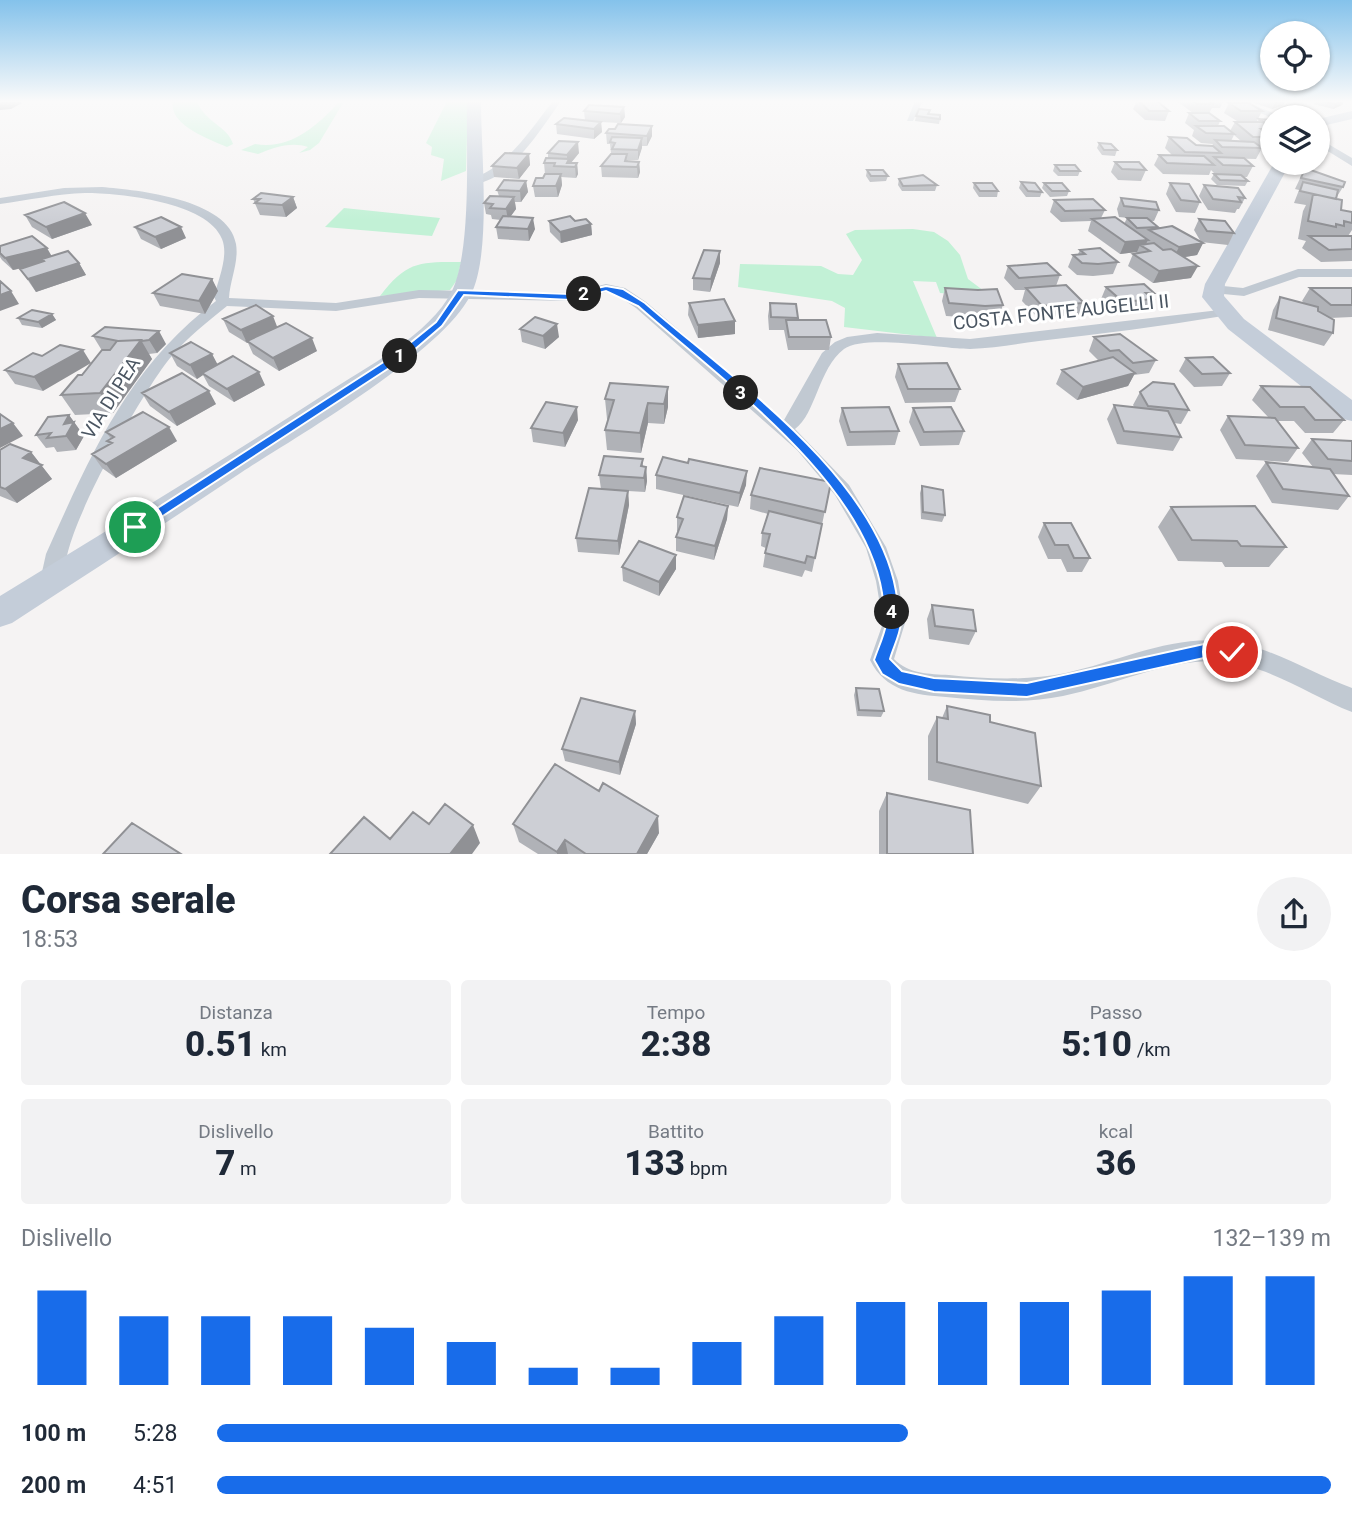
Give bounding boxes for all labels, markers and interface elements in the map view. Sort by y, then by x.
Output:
map controls [1260,21,1330,175]
button: locate [1260,21,1330,91]
button: layers [1260,105,1330,175]
pin: 2 [566,276,602,312]
text: 2 [578,282,589,305]
street label: COSTA FONTE AUGELLI II [952,289,1170,335]
pin: 1 [382,338,418,374]
text: 1 [394,344,405,367]
street label: VIA DI PEA [77,352,145,443]
pin: 3 [724,376,758,410]
text: 3 [735,381,746,404]
pin [105,497,165,557]
icon: arrive [116,508,154,546]
pin: 4 [874,594,910,630]
text: 4 [886,600,897,623]
pin [1202,622,1262,682]
icon: check [1213,633,1251,671]
button: share [1257,877,1331,951]
text: Corsa serale [21,878,236,922]
text: 18:53 [21,926,78,953]
text: Distanza [199,1001,273,1024]
text: Tempo [647,1001,705,1024]
text: Passo [1090,1001,1142,1024]
text: 0.51 [185,1024,256,1065]
text: 2:38 [641,1024,711,1065]
text: 5:10 [1061,1024,1132,1065]
text: km [256,1038,287,1061]
text: /km [1132,1038,1171,1061]
text: Dislivello [198,1120,274,1143]
text: Battito [648,1120,704,1143]
text: kcal [1099,1120,1133,1143]
text: 7 [215,1143,235,1184]
text: 133 [624,1143,685,1184]
text: 36 [1096,1143,1136,1184]
text: m [235,1157,257,1180]
text: bpm [685,1157,728,1180]
text: Dislivello [21,1225,112,1252]
text: 132–139 m [1212,1225,1331,1252]
text: 100 m [21,1420,86,1447]
text: 5:28 [133,1420,177,1447]
text: 200 m [21,1472,86,1499]
text: 4:51 [133,1472,177,1499]

